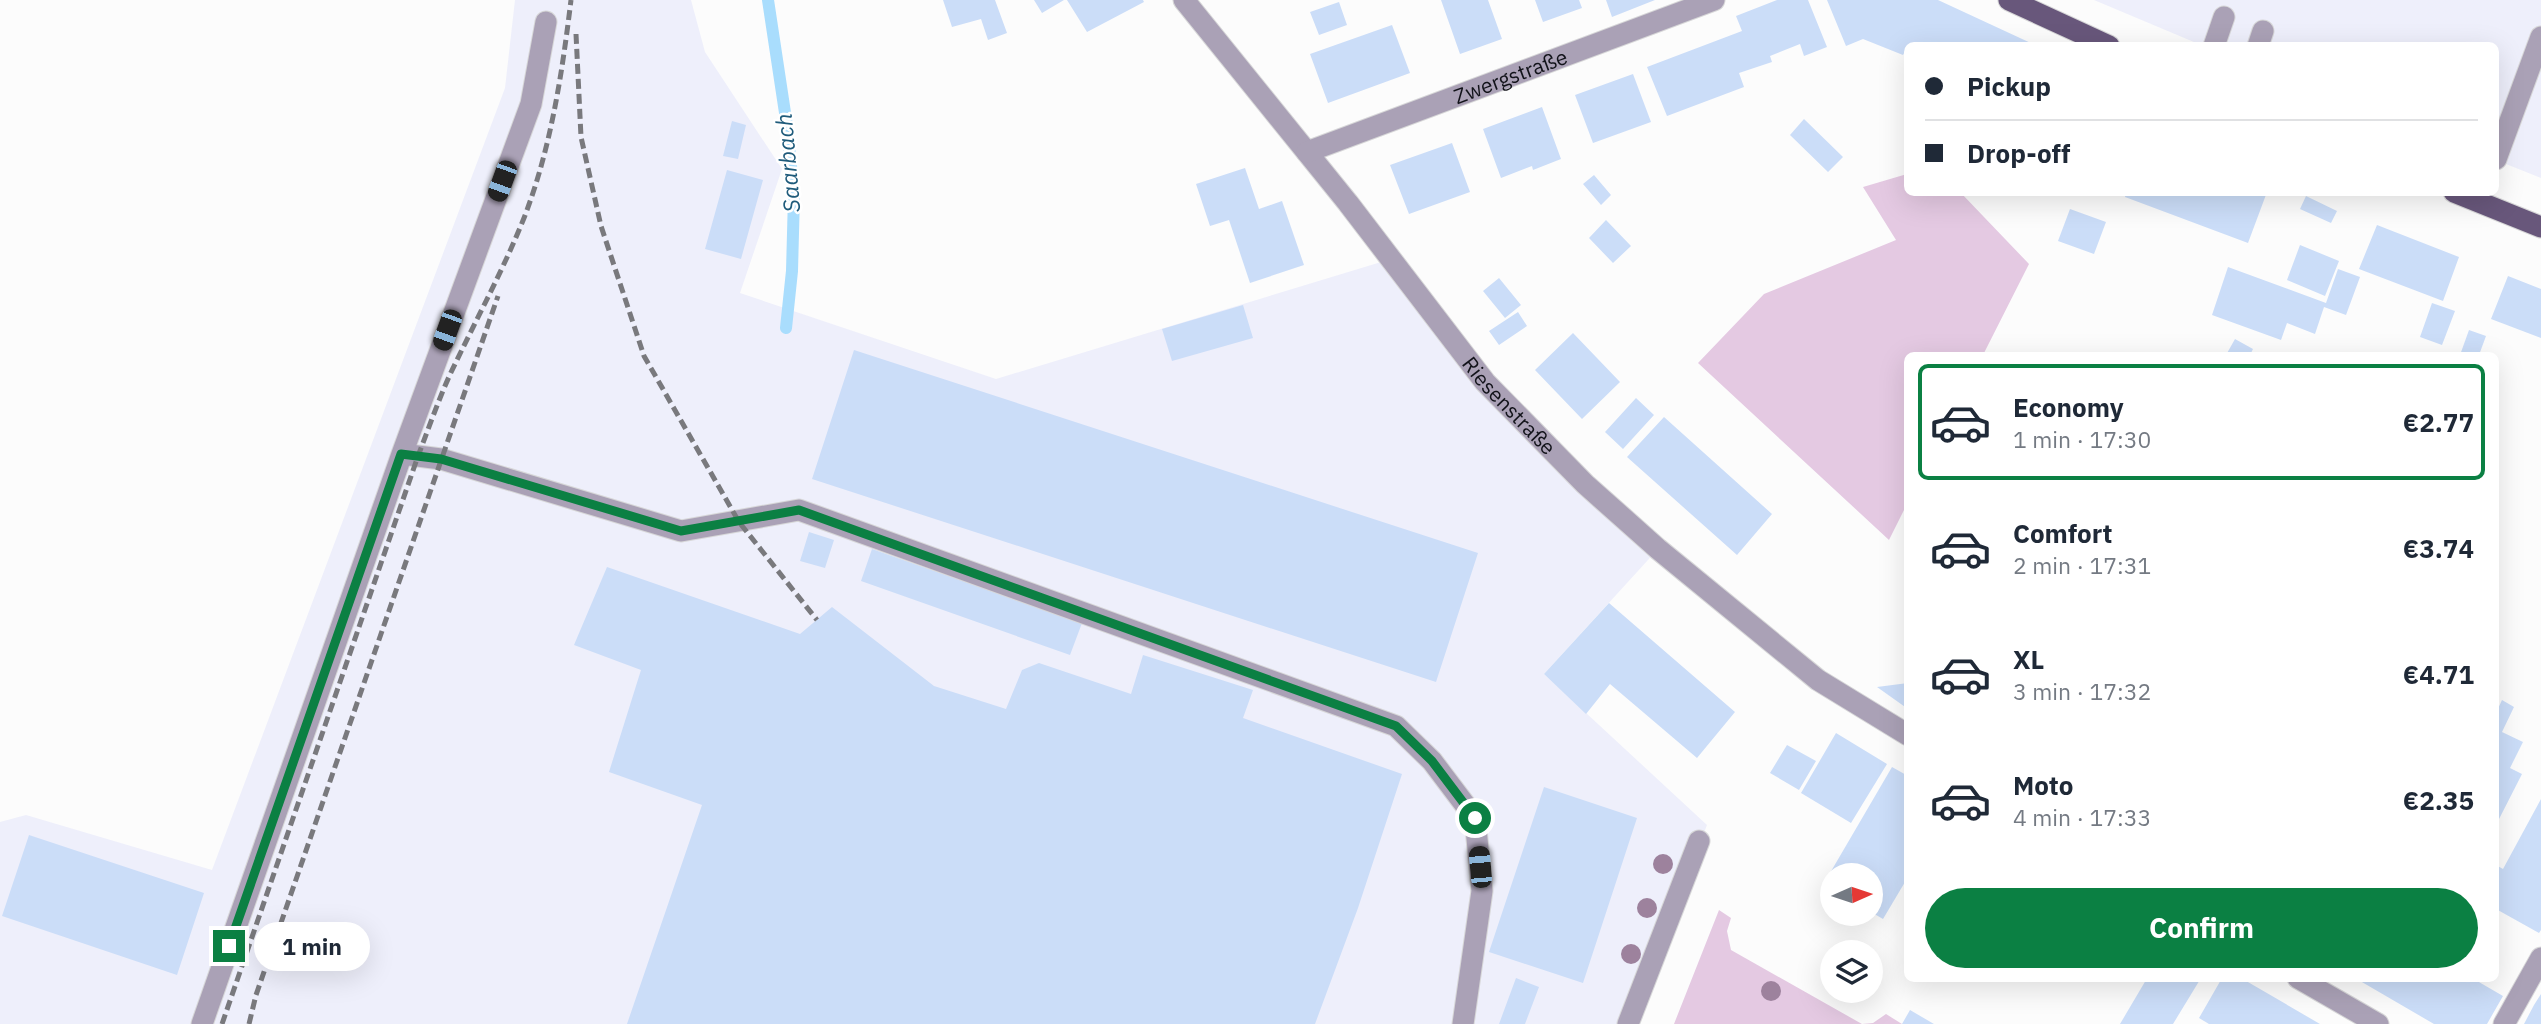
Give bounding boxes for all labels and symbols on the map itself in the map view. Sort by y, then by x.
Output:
street label: Zwergstraße [1449,42,1571,110]
water label: Saarbach [768,112,806,214]
car [485,158,520,204]
car [430,307,465,353]
street label: Riesenstraße [1456,350,1562,461]
route start [1459,802,1491,834]
car [1468,845,1493,889]
north arrow [1820,863,1883,926]
callout: 1 min [254,922,369,970]
route end [213,930,245,962]

